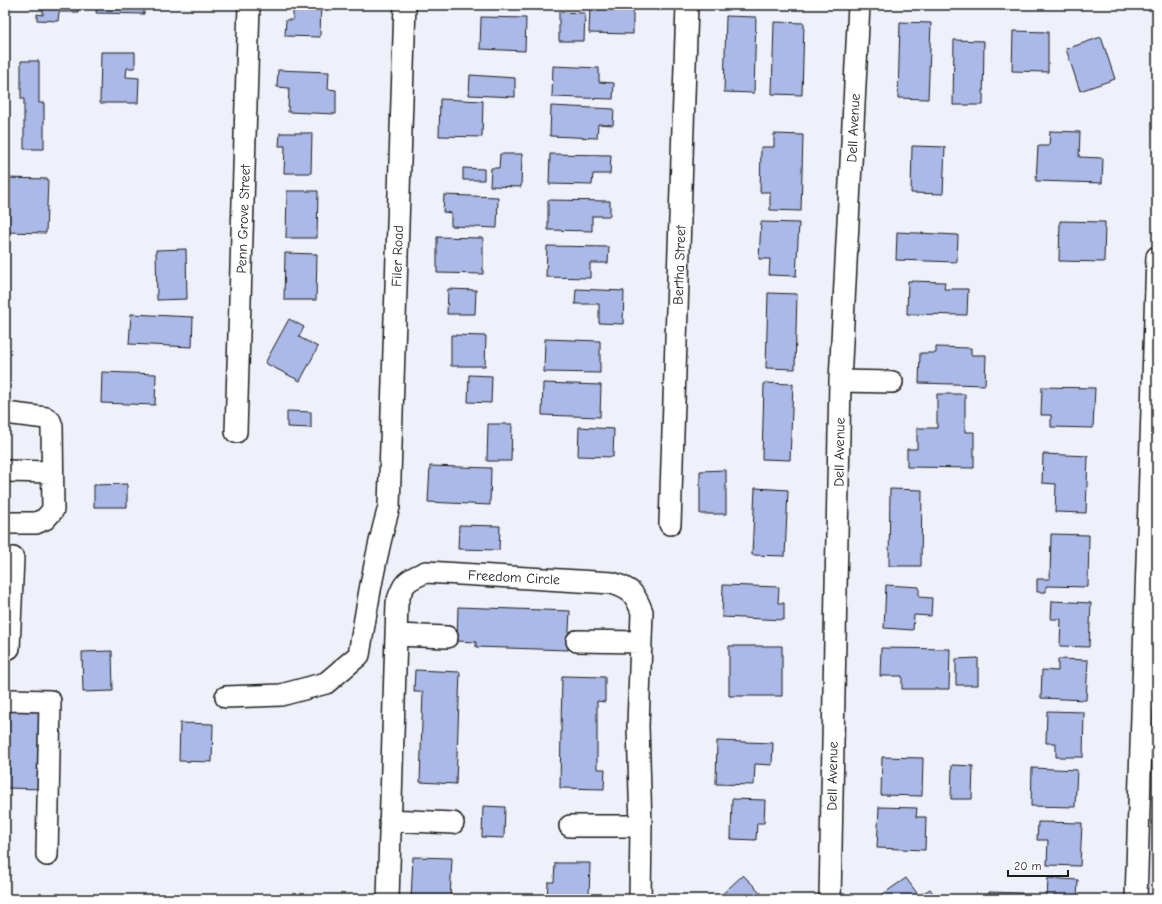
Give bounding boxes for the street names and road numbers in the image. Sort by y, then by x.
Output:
street label: Dell Avenue [843,93,864,163]
street label: Penn Grove Street [233,163,254,274]
street label: Bertha Street [670,224,689,305]
street label: Filer Road [388,225,407,287]
street label: Dell Avenue [830,417,849,487]
street label: Freedom Circle [467,567,560,588]
street label: Dell Avenue [823,741,842,811]

